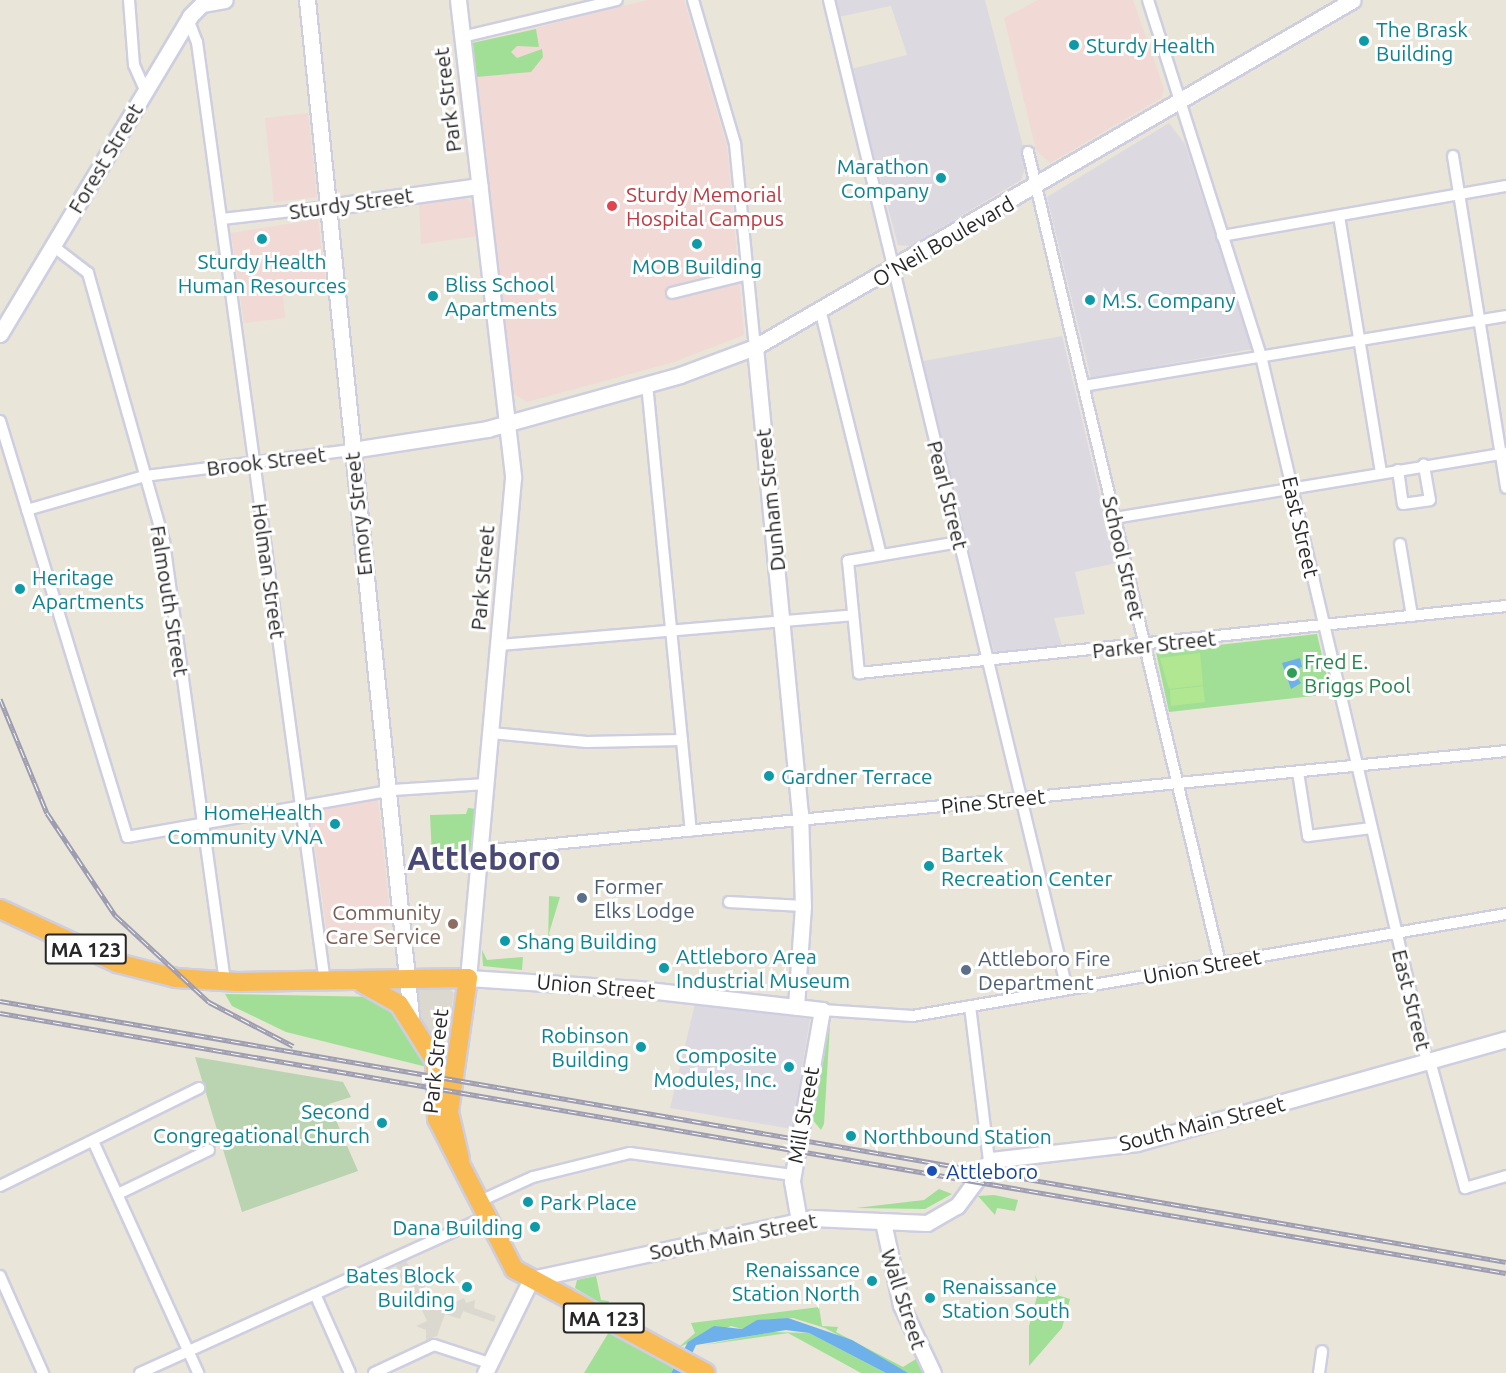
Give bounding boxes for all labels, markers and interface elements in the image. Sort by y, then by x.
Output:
place label: The Brask Building [1376,16,1468,66]
place label: Sturdy Health [1086,32,1215,58]
marker: The Brask Building [1357,34,1371,48]
marker: Sturdy Health [1067,38,1081,52]
street label: Park Street [428,46,466,154]
street label: Forest Street [62,99,148,217]
place label: Marathon Company [837,153,929,203]
marker: Marathon Company [934,171,948,185]
place label: Sturdy Memorial Hospital Campus [626,181,784,231]
street label: Sturdy Street [287,182,415,224]
street label: O'Neil Boulevard [868,190,1018,292]
marker: Sturdy Memorial Hospital Campus [603,197,621,215]
marker: Sturdy Health Human Resources [255,232,269,246]
marker: MOB Building [690,237,704,251]
place label: Sturdy Health Human Resources [178,248,346,298]
place label: MOB Building [632,253,762,279]
place label: Bliss School Apartments [445,271,557,321]
place label: M.S. Company [1102,287,1235,313]
marker: Bliss School Apartments [426,289,440,303]
marker: M.S. Company [1083,293,1097,307]
street label: Dunham Street [750,427,790,573]
street label: Pearl Street [922,438,974,552]
street label: Brook Street [205,441,327,481]
street label: Emory Street [339,451,377,577]
street label: East Street [1277,474,1325,580]
street label: School Street [1098,494,1150,622]
street label: Holman Street [247,502,291,640]
street label: Falmouth Street [146,524,194,678]
street label: Park Street [465,525,499,631]
place label: Heritage Apartments [32,564,144,614]
marker: Heritage Apartments [13,582,27,596]
street label: Parker Street [1091,625,1217,663]
place label: Fred E. Briggs Pool [1304,648,1411,698]
marker: Fred E. Briggs Pool [1285,666,1299,680]
place label: Gardner Terrace [781,763,933,789]
marker: Gardner Terrace [762,769,776,783]
street label: Pine Street [940,783,1046,819]
place label: HomeHealth Community VNA [167,799,323,849]
marker: HomeHealth Community VNA [328,817,342,831]
district label: Attleboro [407,838,561,878]
place label: Bartek Recreation Center [941,841,1112,891]
marker: Bartek Recreation Center [922,859,936,873]
place label: Former Elks Lodge [594,873,695,923]
marker: Former Elks Lodge [575,891,589,905]
place label: Community Care Service [325,899,441,949]
marker: Community Care Service [446,917,460,931]
place label: Shang Building [517,928,657,954]
road number: MA 123 [44,932,128,966]
marker: Shang Building [498,934,512,948]
place label: Attleboro Area Industrial Museum [676,943,850,993]
street label: Union Street [1141,943,1263,989]
place label: Attleboro Fire Department [978,945,1111,995]
street label: East Street [1387,947,1437,1053]
marker: Attleboro Area Industrial Museum [657,961,671,975]
marker: Attleboro Fire Department [959,963,973,977]
street label: Union Street [536,968,656,1004]
street label: Park Street [417,1007,453,1115]
place label: Robinson Building [541,1022,629,1072]
marker: Robinson Building [634,1040,648,1054]
place label: Composite Modules, Inc. [653,1042,777,1092]
marker: Composite Modules, Inc. [782,1060,796,1074]
street label: Mill Street [782,1065,824,1165]
street label: South Main Street [1117,1090,1287,1156]
place label: Second Congregational Church [153,1098,370,1148]
marker: Second Congregational Church [375,1116,389,1130]
place label: Northbound Station [863,1123,1052,1149]
marker: Northbound Station [844,1129,858,1143]
place label: Attleboro [946,1158,1038,1184]
marker: Attleboro [923,1162,941,1180]
place label: Park Place [540,1189,637,1215]
marker: Park Place [521,1195,535,1209]
street label: South Main Street [647,1207,819,1265]
place label: Dana Building [392,1214,523,1240]
marker: Dana Building [528,1220,542,1234]
street label: Wall Street [876,1246,932,1352]
place label: Renaissance Station North [732,1256,860,1306]
place label: Bates Block Building [346,1262,455,1312]
place label: Renaissance Station South [942,1273,1070,1323]
marker: Renaissance Station North [865,1274,879,1288]
marker: Bates Block Building [460,1280,474,1294]
marker: Renaissance Station South [923,1291,937,1305]
road number: MA 123 [562,1301,646,1335]

